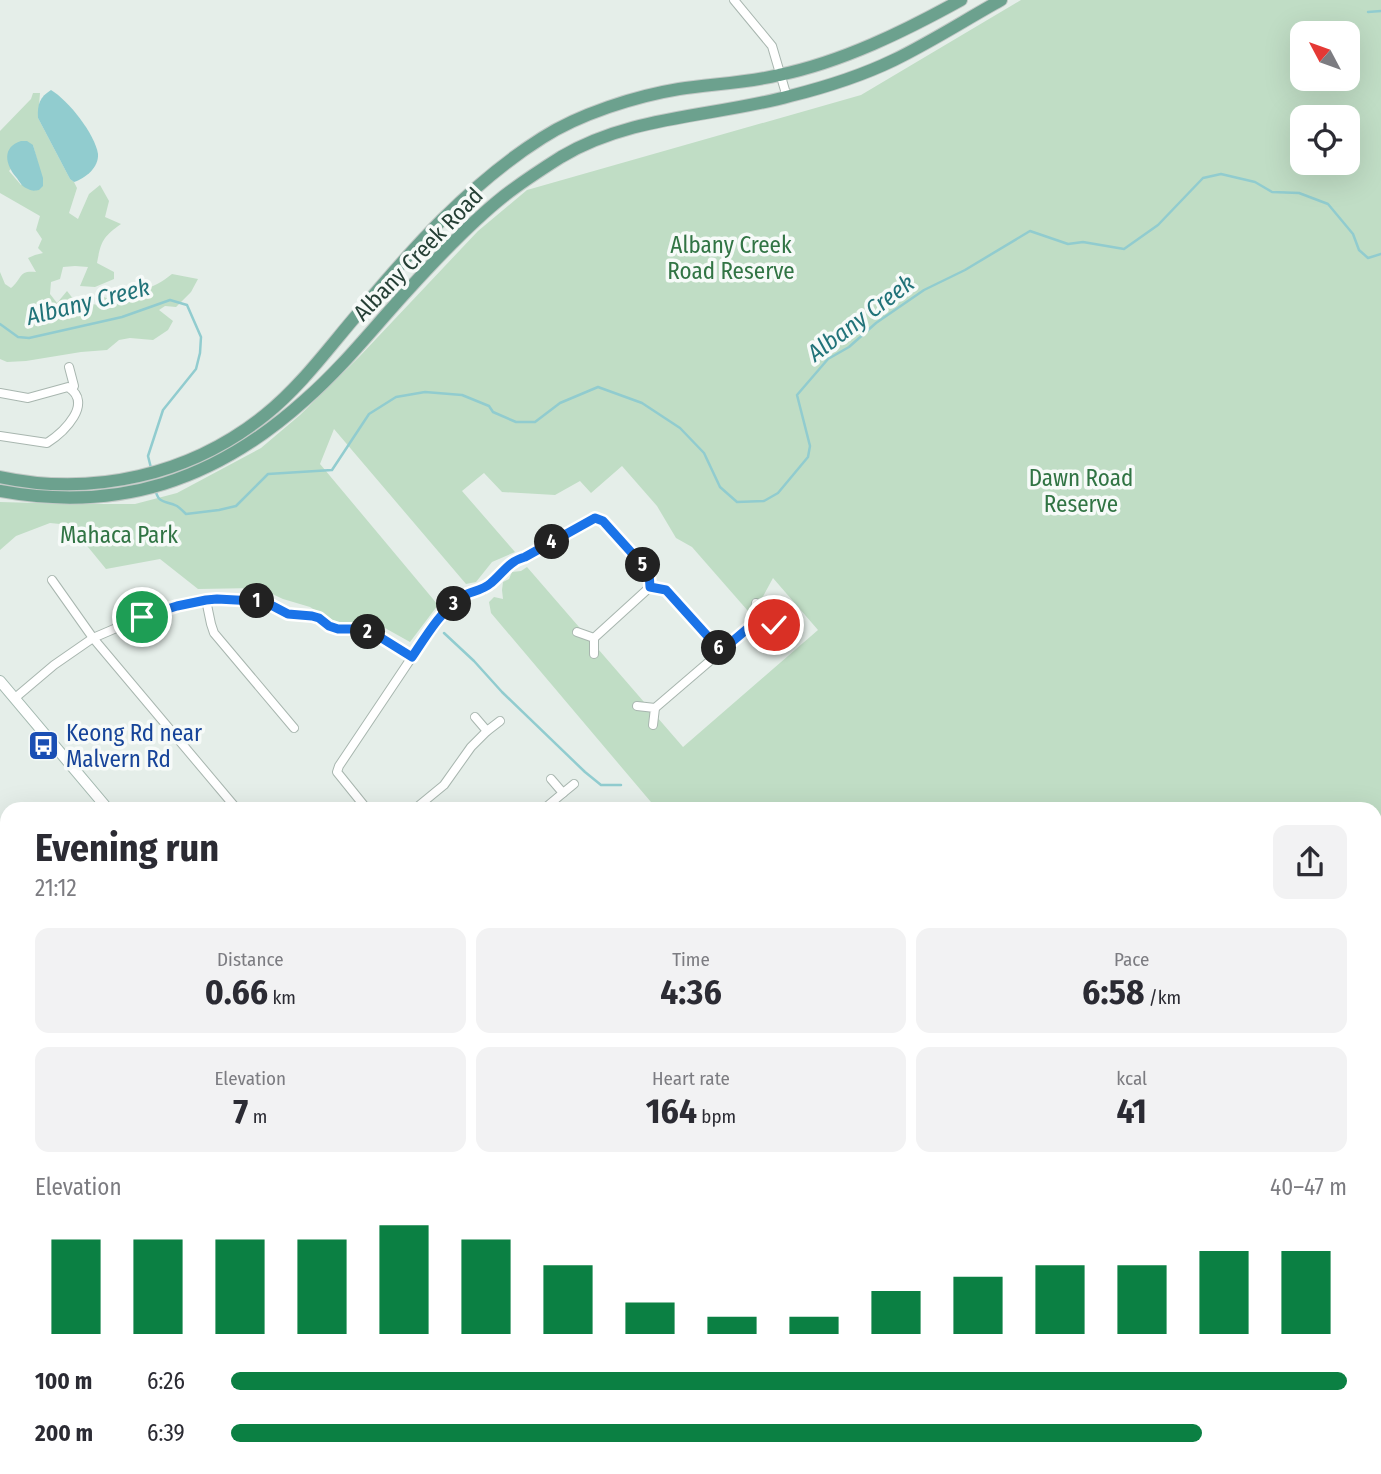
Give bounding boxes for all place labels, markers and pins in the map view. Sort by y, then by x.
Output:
pin: 4 [534,524,570,560]
pin: 5 [626,548,660,582]
pin: 1 [240,584,274,618]
pin: 3 [436,586,472,622]
pin [112,587,172,647]
pin [744,595,804,655]
pin: 2 [350,614,386,650]
pin: 6 [702,630,736,666]
place label: Keong Rd near Malvern Rd [66,719,202,773]
bus stop icon: Keong Rd near Malvern Rd [26,729,60,763]

